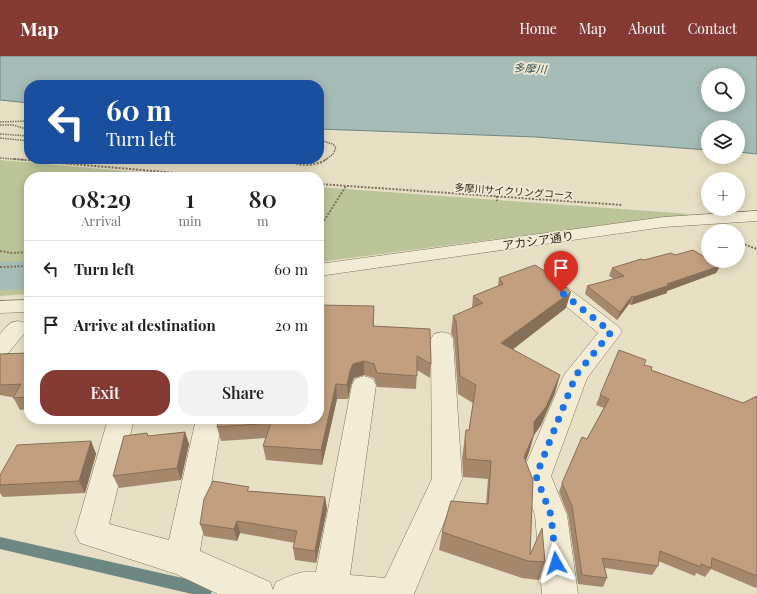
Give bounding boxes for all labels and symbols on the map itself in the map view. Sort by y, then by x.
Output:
water label: 多摩川 [513,59,548,77]
street label: 多摩川サイクリングコース [454,180,574,202]
street label: アカシア通り [501,227,575,253]
pin [544,251,578,292]
position arrow [535,542,577,584]

